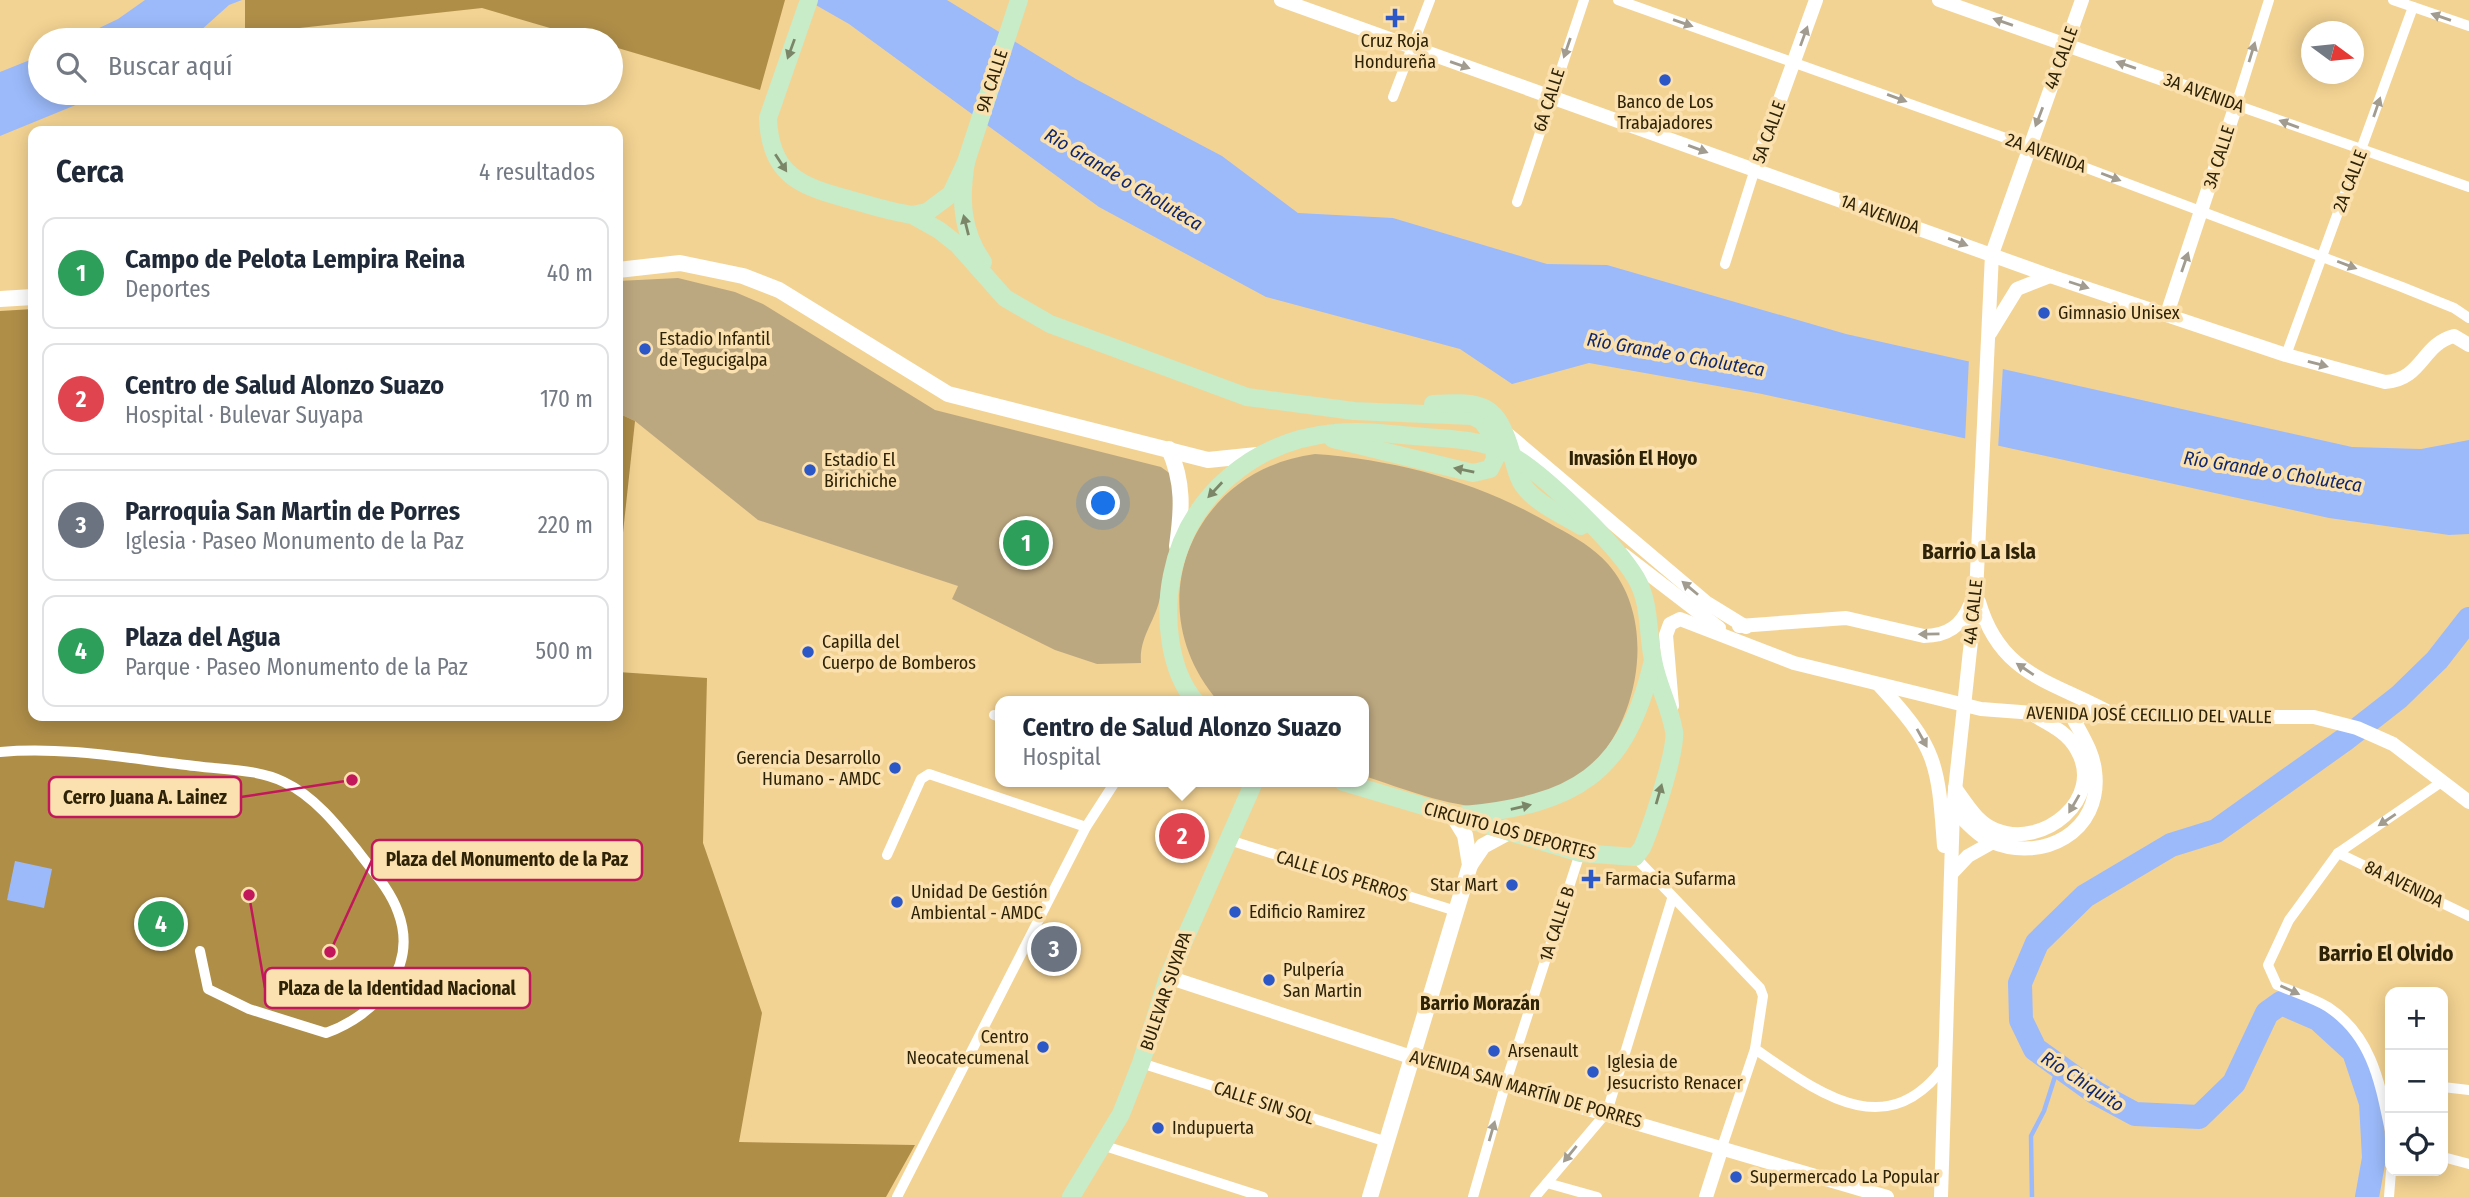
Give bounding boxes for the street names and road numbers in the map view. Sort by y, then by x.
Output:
street label: 4A CALLE [2039,23,2083,93]
street label: 9A CALLE [971,47,1013,115]
street label: 6A CALLE [1528,65,1570,135]
street label: 3A AVENIDA [2161,68,2248,118]
street label: 5A CALLE [1748,98,1790,166]
street label: 3A CALLE [2199,123,2239,191]
street label: 2A AVENIDA [2003,128,2090,178]
street label: 2A CALLE [2328,147,2372,215]
street label: 1A AVENIDA [1837,189,1923,239]
street label: 4A CALLE [1959,578,1987,646]
street label: AVENIDA JOSÉ CECILLIO DEL VALLE [2026,701,2272,728]
street label: CIRCUITO LOS DEPORTES [1422,797,1599,865]
street label: CALLE LOS PERROS [1274,846,1411,906]
street label: 8A AVENIDA [2361,856,2447,913]
street label: 1A CALLE B [1535,883,1580,964]
street label: BULEVAR SUYAPA [1135,928,1197,1053]
street label: AVENIDA SAN MARTÍN DE PORRES [1407,1044,1645,1133]
street label: CALLE SIN SOL [1211,1076,1317,1130]

